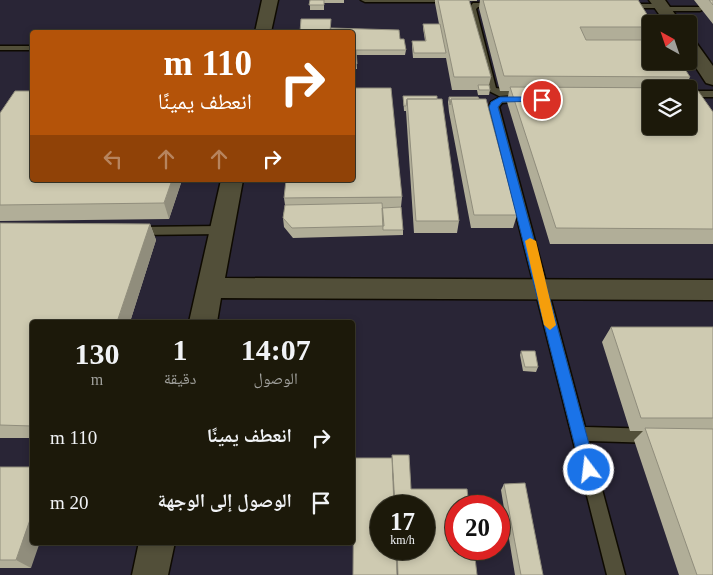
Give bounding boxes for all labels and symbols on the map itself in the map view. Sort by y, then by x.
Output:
north arrow [642,15,698,70]
pin [521,79,563,121]
position arrow [562,443,614,495]
speed limit sign: 20 [445,495,510,560]

